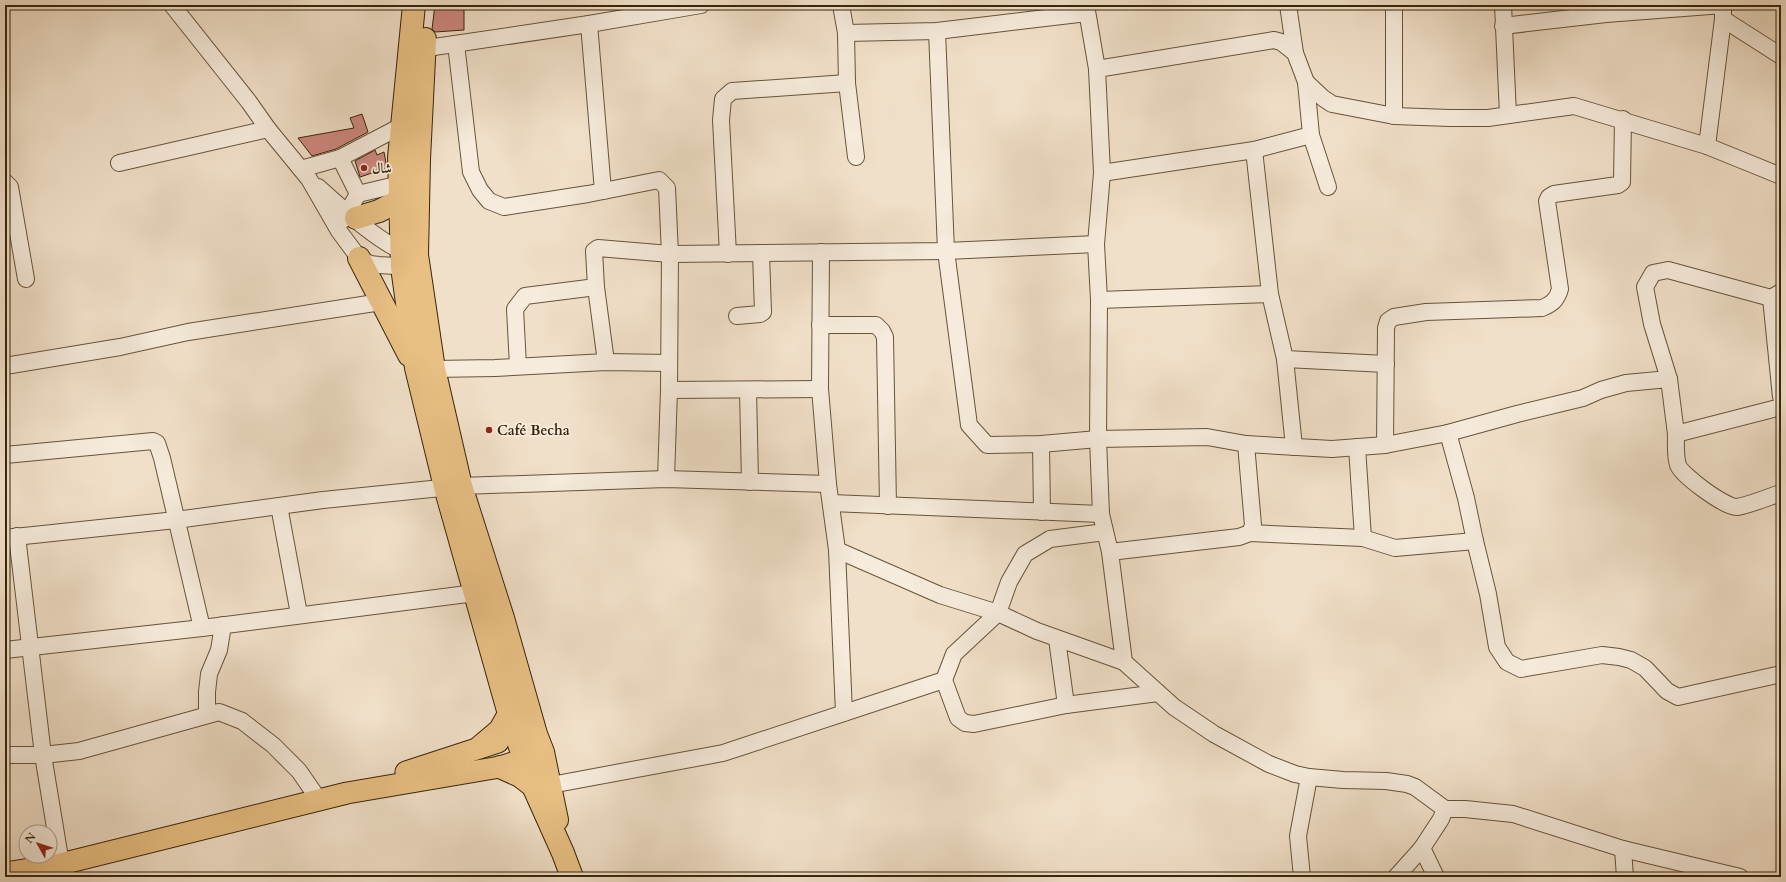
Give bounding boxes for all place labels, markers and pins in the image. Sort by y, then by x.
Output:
place label: شال [372,159,392,178]
marker: شال [359,163,369,173]
place label: Café Becha [497,421,570,440]
marker: Café Becha [484,425,494,435]

